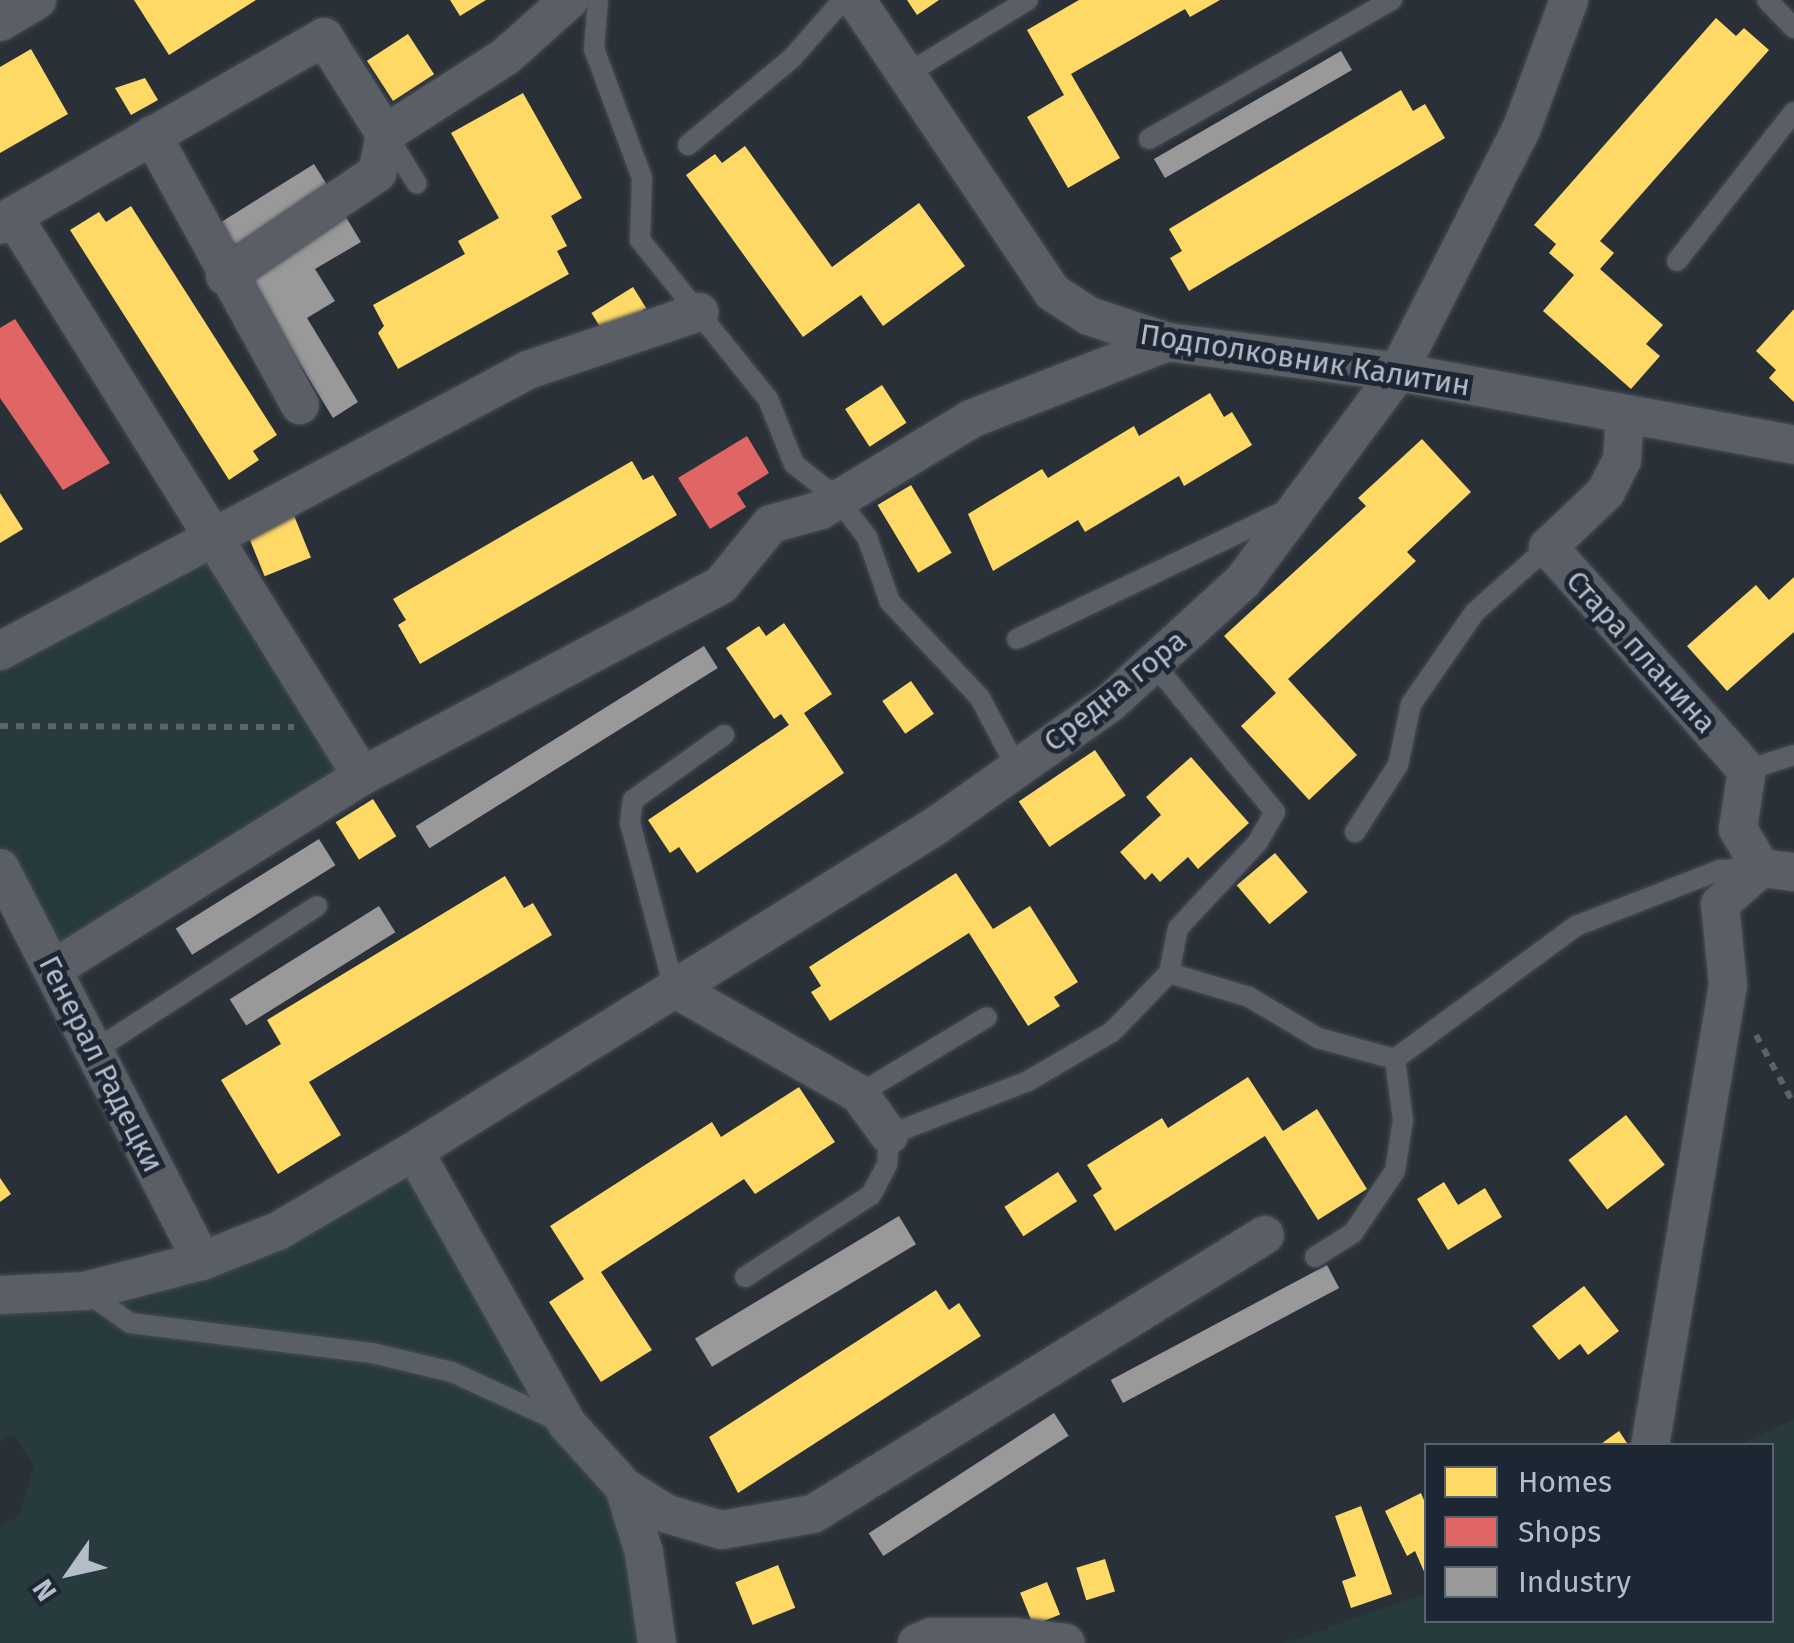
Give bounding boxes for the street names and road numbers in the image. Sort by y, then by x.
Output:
street label: Подполковник Калитин [1137,316,1473,404]
street label: Стара планина [1558,563,1724,741]
street label: Средна гора [1036,623,1194,759]
street label: Генерал Радецки [31,950,171,1178]

